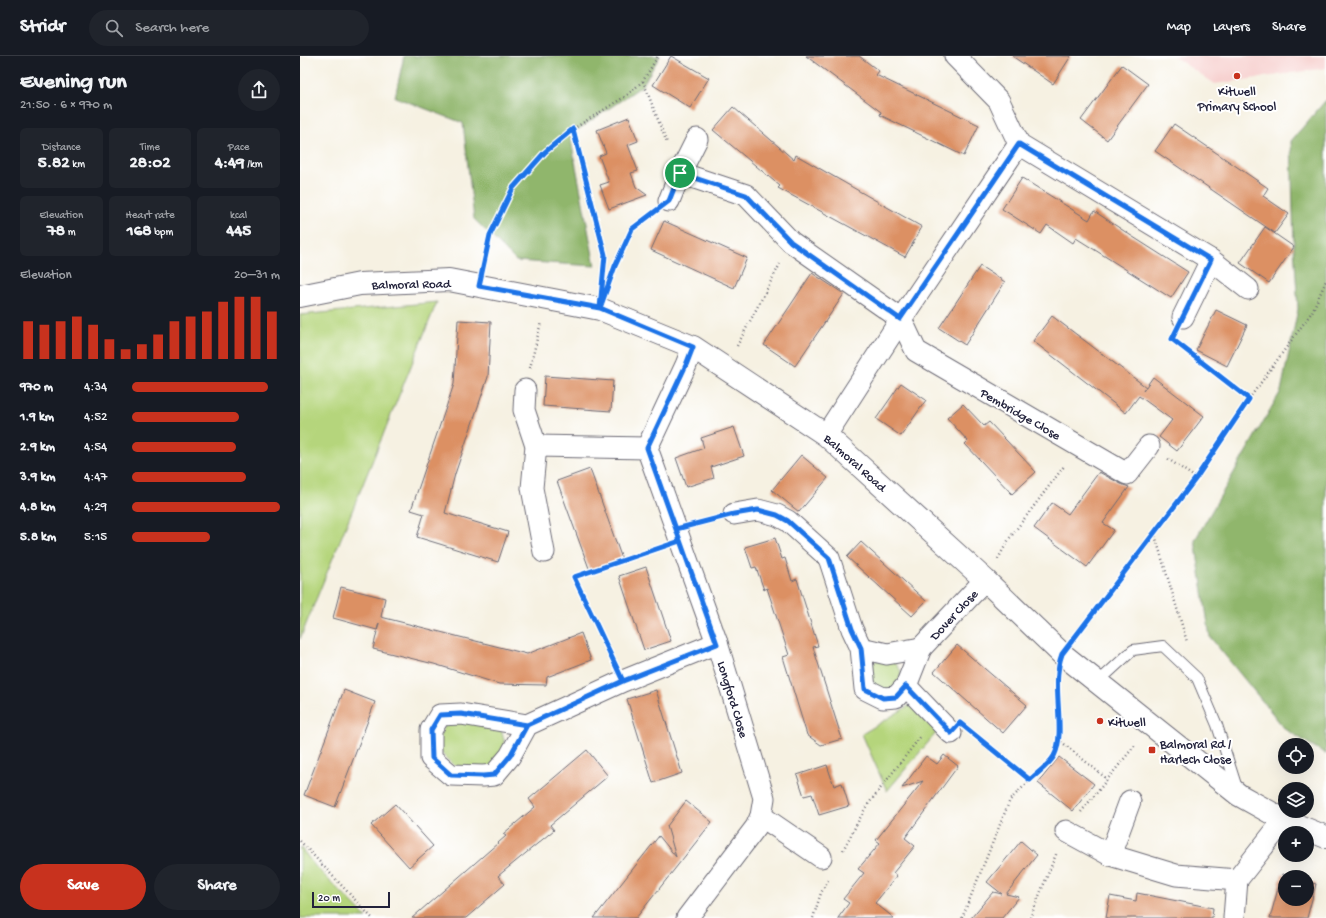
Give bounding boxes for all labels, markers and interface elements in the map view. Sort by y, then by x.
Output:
search box [89,10,369,46]
text: Stridr [20,16,65,39]
icon: search [103,17,125,39]
text: Search here [135,19,209,37]
text: Map [1167,19,1191,36]
text: Layers [1213,19,1250,36]
text: Share [1272,19,1306,36]
button: share [238,69,280,111]
text: Evening run [20,70,127,96]
marker: Kitwell Primary School [1232,71,1242,81]
place label: Kitwell Primary School [1197,85,1277,115]
text: 21:50 · 6 × 970 m [20,98,112,113]
text: Distance [42,142,81,154]
text: Time [140,142,160,154]
text: Pace [228,142,249,154]
text: 5.82 [38,154,70,174]
text: 28:02 [130,154,170,174]
text: 4:49 [215,154,245,174]
pin [663,156,697,190]
text: km [70,159,85,171]
text: /km [245,159,263,171]
icon: arrive [669,162,691,184]
text: Elevation [39,210,83,222]
text: Heart rate [125,210,175,222]
text: kcal [230,210,247,222]
text: 78 [47,222,65,242]
text: 168 [127,222,152,242]
text: 445 [226,222,251,242]
text: m [65,227,76,239]
text: bpm [152,227,173,239]
text: Elevation [20,268,72,283]
text: 20–31 m [234,268,280,283]
street label: Balmoral Road [370,277,452,294]
text: 970 m [20,380,53,395]
text: 4:34 [84,380,107,395]
street label: Pembridge Close [976,386,1063,444]
text: 1.9 km [20,410,54,425]
text: 4:52 [84,410,107,425]
street label: Balmoral Road [819,431,890,497]
text: 2.9 km [20,440,55,455]
text: 4:54 [84,440,107,455]
text: 3.9 km [20,470,55,485]
text: 4:47 [84,470,107,485]
text: 4.8 km [20,500,55,515]
text: 4:29 [84,500,107,515]
text: 5.8 km [20,530,56,545]
text: 5:15 [84,530,107,545]
street label: Dover Close [927,587,982,645]
street label: Longford Close [713,660,750,740]
marker: Kitwell [1095,716,1105,726]
place label: Kitwell [1108,716,1146,731]
place label: Balmoral Rd / Harlech Close [1159,738,1232,768]
map controls [1278,738,1314,906]
button: locate [1278,738,1314,774]
marker: Balmoral Rd / Harlech Close [1147,745,1157,755]
button: layers [1278,782,1314,818]
button: + [1278,826,1314,862]
button: Save [20,864,146,910]
button: Share [154,864,280,910]
button: − [1278,870,1314,906]
scale bar [312,890,390,909]
text: 20 m [318,893,340,905]

